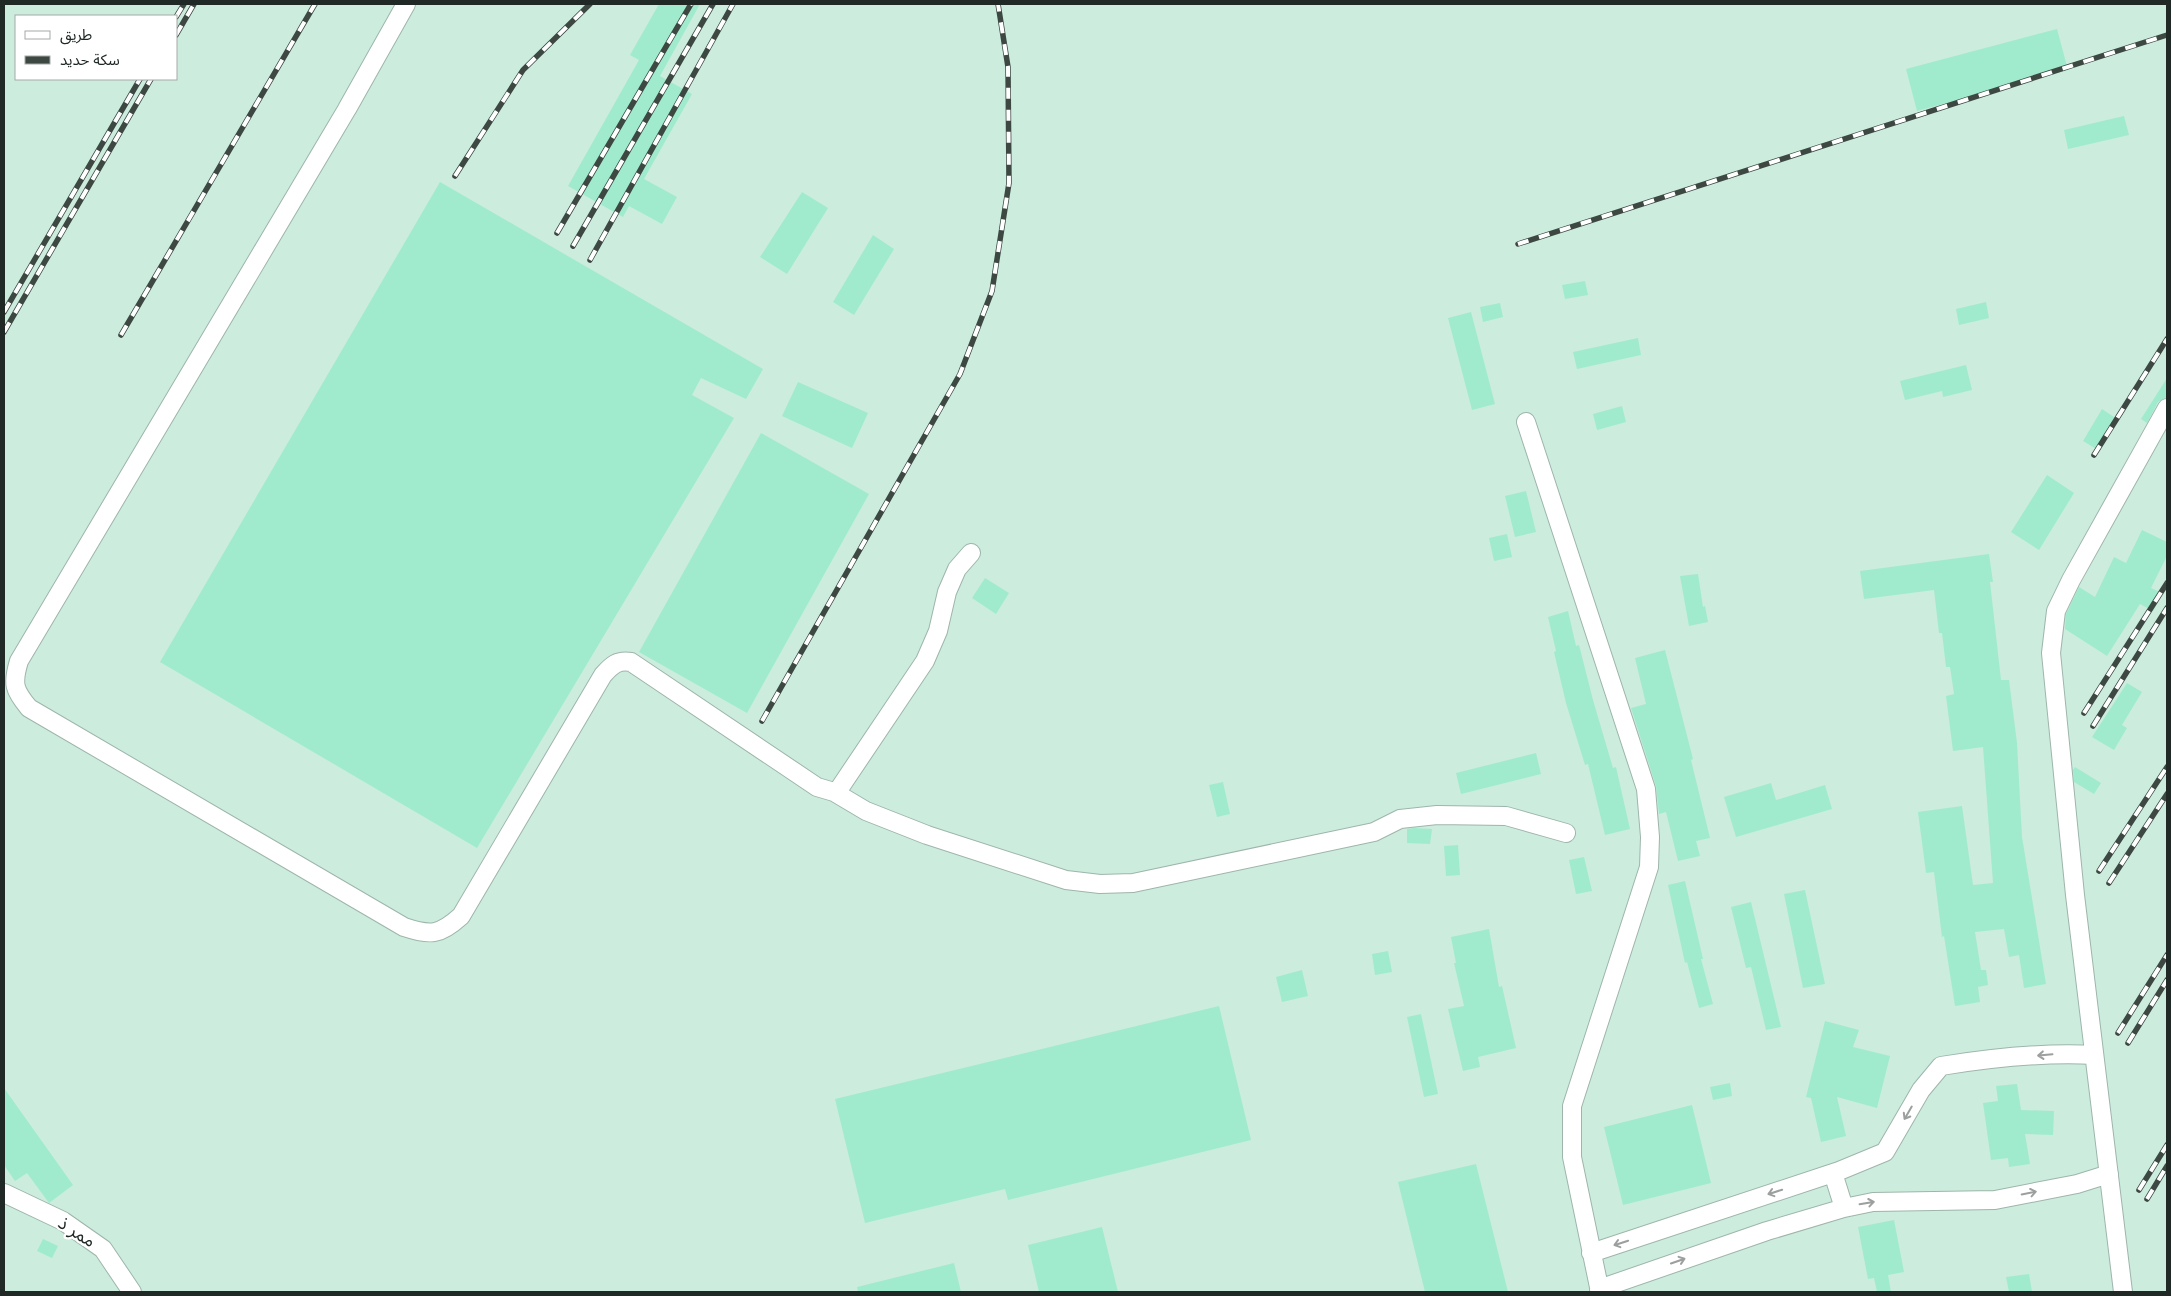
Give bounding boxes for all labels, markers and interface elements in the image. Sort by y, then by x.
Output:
legend [15,15,178,80]
text: طريق [60,26,92,45]
text: سكة حديد [60,51,120,69]
one-way arrow [2038,1050,2054,1060]
one-way arrow [1902,1105,1912,1119]
one-way arrow [1768,1188,1783,1197]
one-way arrow [2020,1188,2036,1198]
one-way arrow [1858,1198,1874,1208]
street label: ممر ذ [54,1212,100,1252]
one-way arrow [1613,1239,1629,1249]
one-way arrow [1670,1256,1686,1266]

